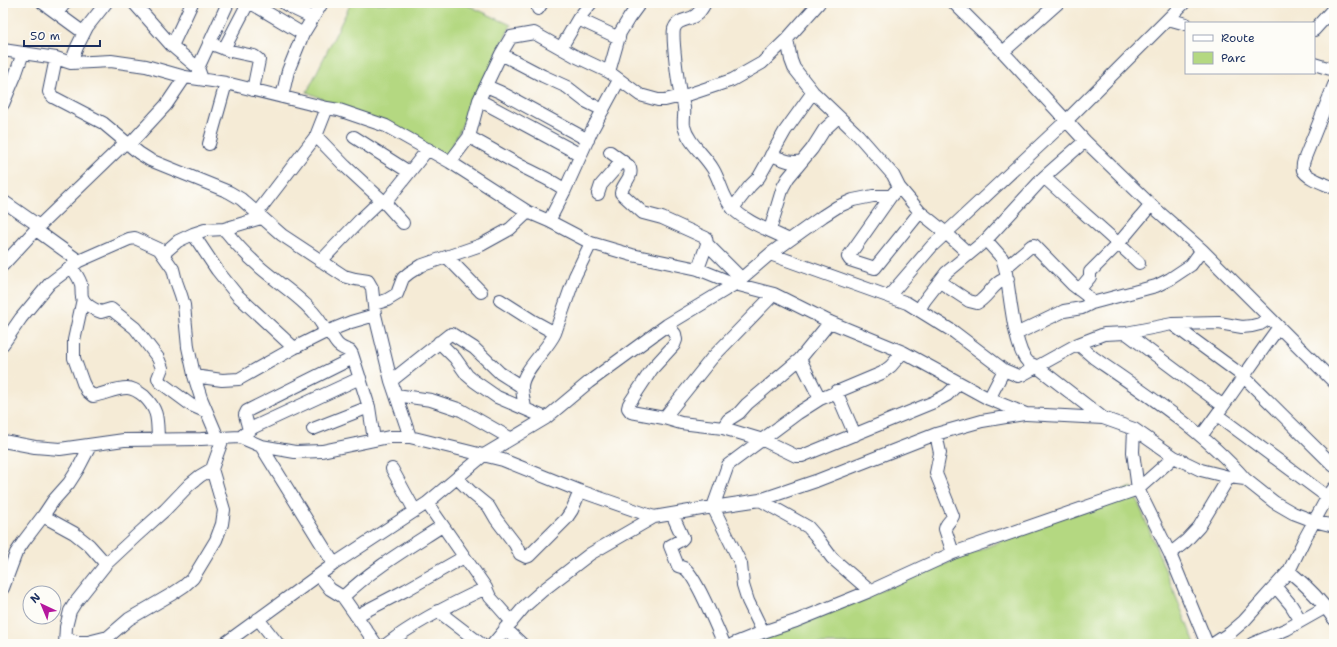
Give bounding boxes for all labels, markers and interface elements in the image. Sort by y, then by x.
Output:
scale bar [24,22,100,48]
legend [1185,22,1315,74]
text: 50 m [30,28,60,44]
text: Route [1221,30,1255,46]
text: Parc [1221,50,1246,66]
north arrow [22,585,62,625]
text: N [27,590,44,607]

